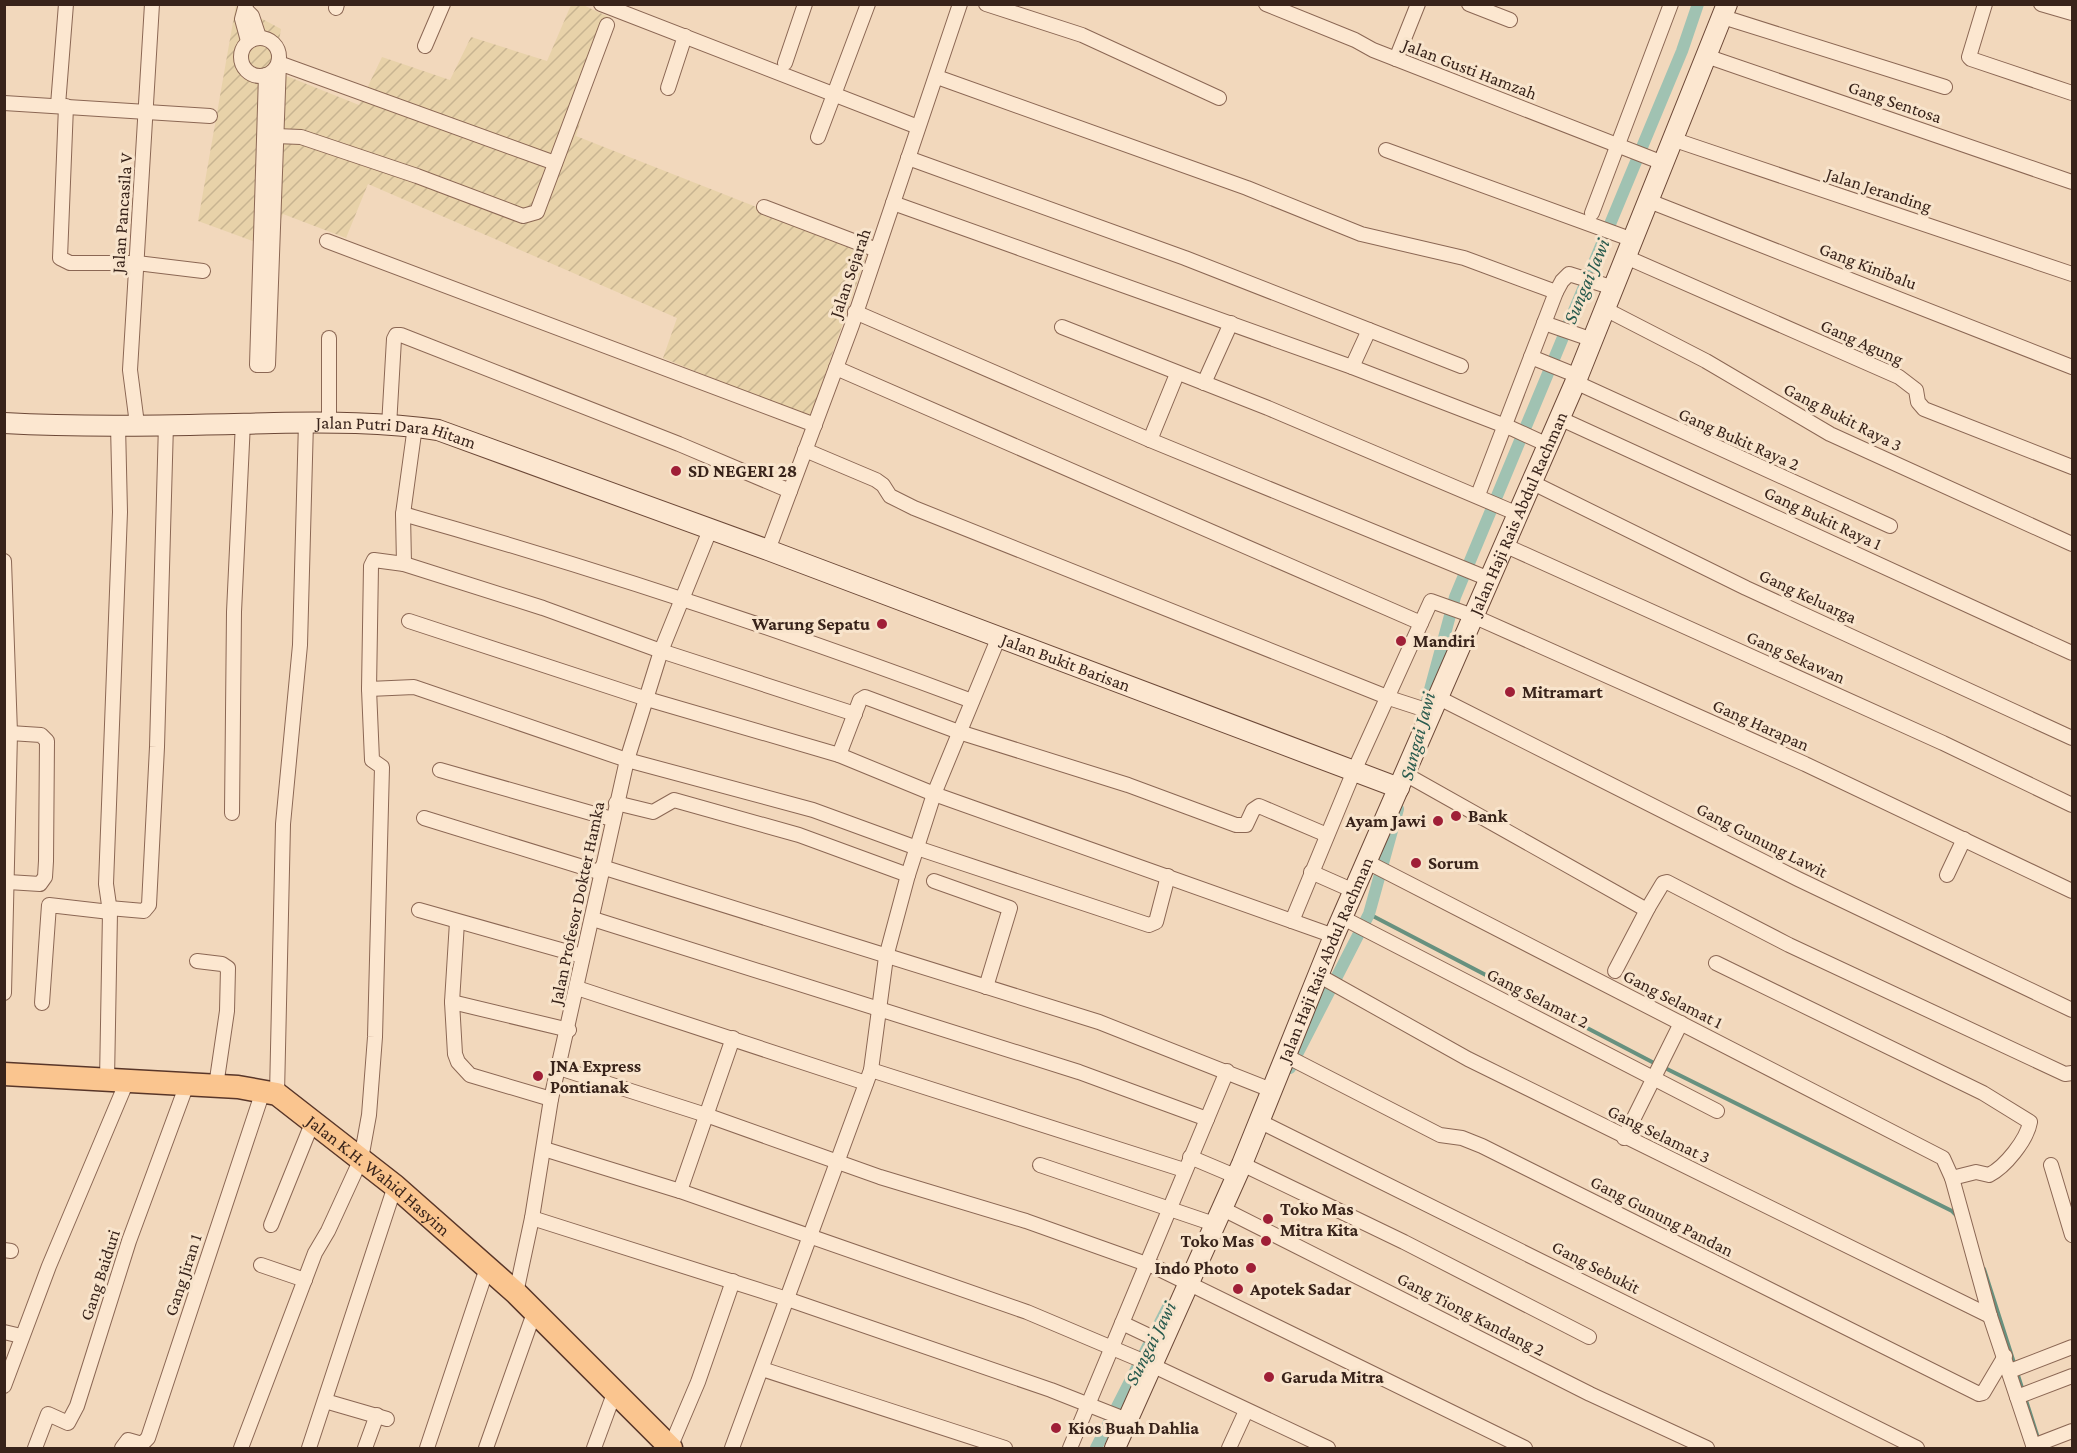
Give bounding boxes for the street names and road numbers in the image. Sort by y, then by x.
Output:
street label: Jalan Gusti Hamzah [1398,33,1540,104]
street label: Gang Sentosa [1846,77,1944,127]
street label: Jalan Pancasila V [108,151,136,276]
street label: Jalan Jeranding [1822,163,1934,217]
street label: Jalan Sejarah [825,226,876,322]
street label: Gang Kinibalu [1816,238,1920,294]
street label: Gang Agung [1818,315,1907,369]
street label: Gang Bukit Raya 3 [1781,379,1905,455]
street label: Gang Bukit Raya 2 [1676,403,1802,475]
street label: Jalan Haji Rais Abdul Rachman [1464,408,1571,620]
street label: Jalan Putri Dara Hitam [314,413,479,453]
street label: Gang Bukit Raya 1 [1761,482,1885,554]
street label: Gang Keluarga [1756,565,1860,627]
street label: Gang Sekawan [1744,626,1849,688]
street label: Jalan Bukit Barisan [997,628,1134,696]
street label: Gang Harapan [1710,695,1813,755]
street label: Gang Gunung Lawit [1693,798,1832,882]
street label: Jalan Profesor Dokter Hamka [545,800,608,1008]
street label: Jalan Haji Rais Abdul Rachman [1273,854,1377,1067]
street label: Gang Selamat 2 [1484,964,1592,1032]
street label: Gang Selamat 1 [1620,965,1726,1033]
street label: Gang Selamat 3 [1604,1101,1714,1167]
street label: Jalan K.H. Wahid Hasyim [301,1110,455,1240]
street label: Gang Gunung Pandan [1587,1171,1737,1261]
street label: Gang Baiduri [76,1227,124,1323]
street label: Gang Jiran 1 [160,1231,206,1319]
street label: Gang Sebukit [1549,1236,1644,1298]
street label: Gang Tiong Kandang 2 [1394,1268,1548,1360]

